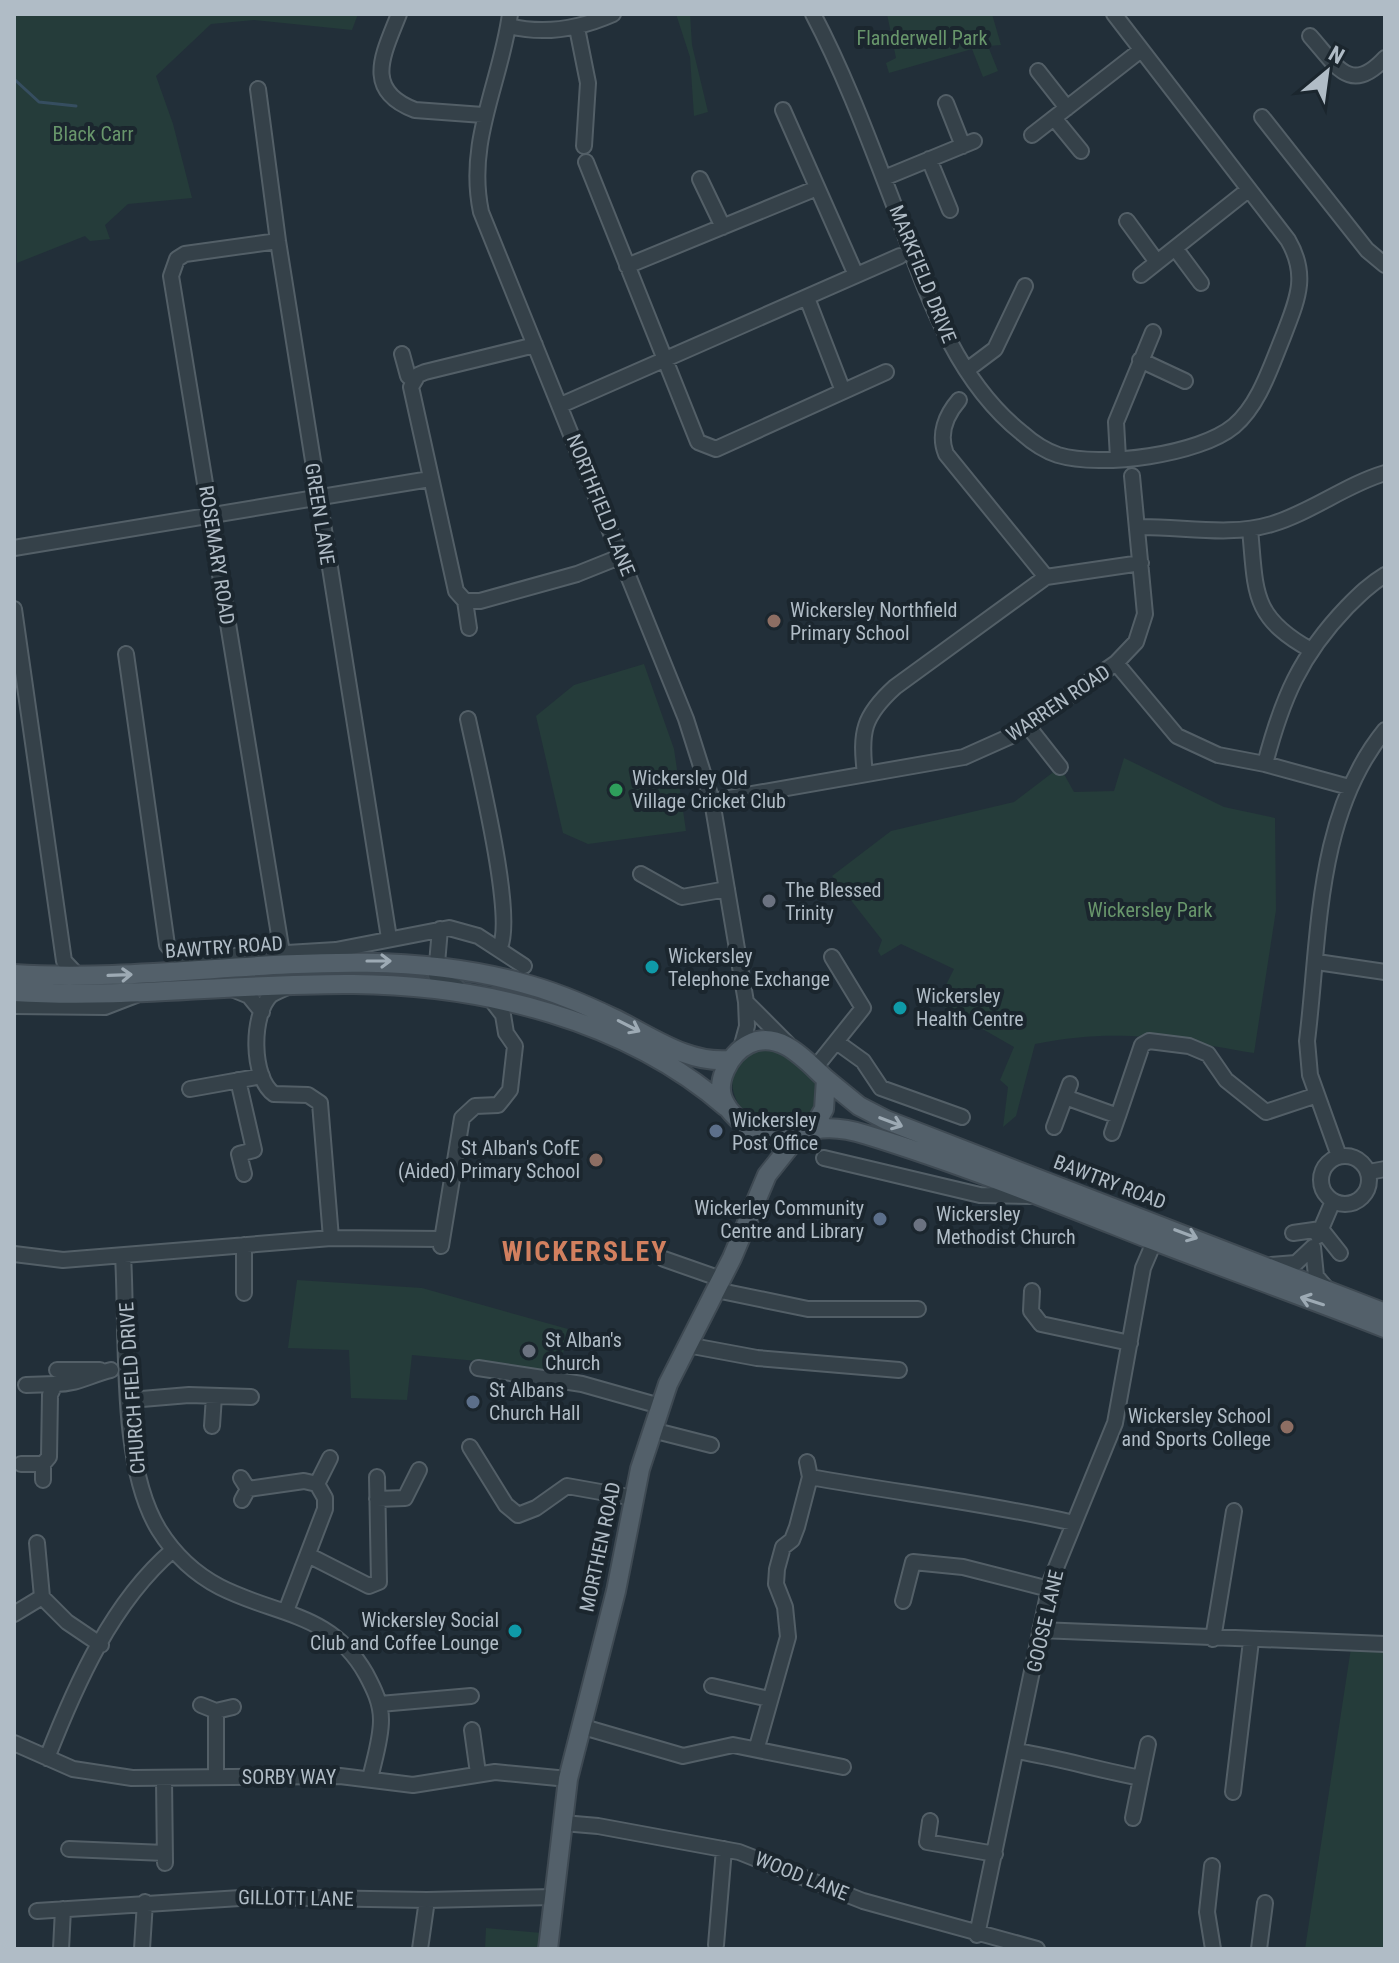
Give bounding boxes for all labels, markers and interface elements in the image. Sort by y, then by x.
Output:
park label: Flanderwell Park [857,26,987,50]
north arrow [1287,32,1367,112]
text: N [1324,41,1348,69]
park label: Black Carr [52,122,134,146]
street label: MARKFIELD DRIVE [884,202,962,347]
street label: NORTHFIELD LANE [562,431,640,579]
street label: GREEN LANE [300,461,340,567]
street label: ROSEMARY ROAD [194,484,240,626]
place label: Wickersley Northfield Primary School [790,598,958,645]
marker: Wickersley Northfield Primary School [765,612,783,630]
street label: WARREN ROAD [1002,660,1114,746]
place label: Wickersley Old Village Cricket Club [632,766,786,813]
marker: Wickersley Old Village Cricket Club [607,781,625,799]
place label: The Blessed Trinity [785,878,881,925]
marker: The Blessed Trinity [760,892,778,910]
park label: Wickersley Park [1088,898,1212,922]
street label: BAWTRY ROAD [164,931,284,963]
place label: Wickersley Telephone Exchange [668,944,830,991]
one-way arrow [365,953,392,969]
marker: Wickersley Telephone Exchange [643,958,661,976]
one-way arrow [106,968,133,983]
place label: Wickersley Health Centre [916,984,1024,1031]
marker: Wickersley Health Centre [891,999,909,1017]
one-way arrow [616,1019,640,1034]
place label: Wickersley Post Office [732,1108,818,1155]
one-way arrow [878,1116,903,1130]
marker: Wickersley Post Office [707,1122,725,1140]
place label: St Alban's CofE (Aided) Primary School [398,1136,580,1183]
street label: BAWTRY ROAD [1051,1150,1169,1214]
marker: St Alban's CofE (Aided) Primary School [587,1151,605,1169]
place label: Wickerley Community Centre and Library [694,1196,864,1243]
place label: Wickersley Methodist Church [936,1202,1076,1249]
marker: Wickerley Community Centre and Library [871,1210,889,1228]
marker: Wickersley Methodist Church [911,1216,929,1234]
one-way arrow [1173,1228,1198,1242]
district label: WICKERSLEY [502,1235,668,1268]
one-way arrow [1300,1292,1325,1307]
street label: CHURCH FIELD DRIVE [114,1301,150,1475]
place label: St Alban's Church [545,1328,622,1375]
marker: St Alban's Church [520,1342,538,1360]
place label: St Albans Church Hall [489,1378,580,1425]
marker: St Albans Church Hall [464,1393,482,1411]
place label: Wickersley School and Sports College [1122,1404,1271,1451]
marker: Wickersley School and Sports College [1278,1418,1296,1436]
street label: MORTHEN ROAD [575,1480,625,1614]
street label: GOOSE LANE [1022,1567,1068,1675]
place label: Wickersley Social Club and Coffee Lounge [310,1608,499,1655]
marker: Wickersley Social Club and Coffee Lounge [506,1622,524,1640]
street label: SORBY WAY [242,1765,337,1789]
street label: WOOD LANE [752,1846,852,1906]
street label: GILLOTT LANE [238,1885,354,1911]

